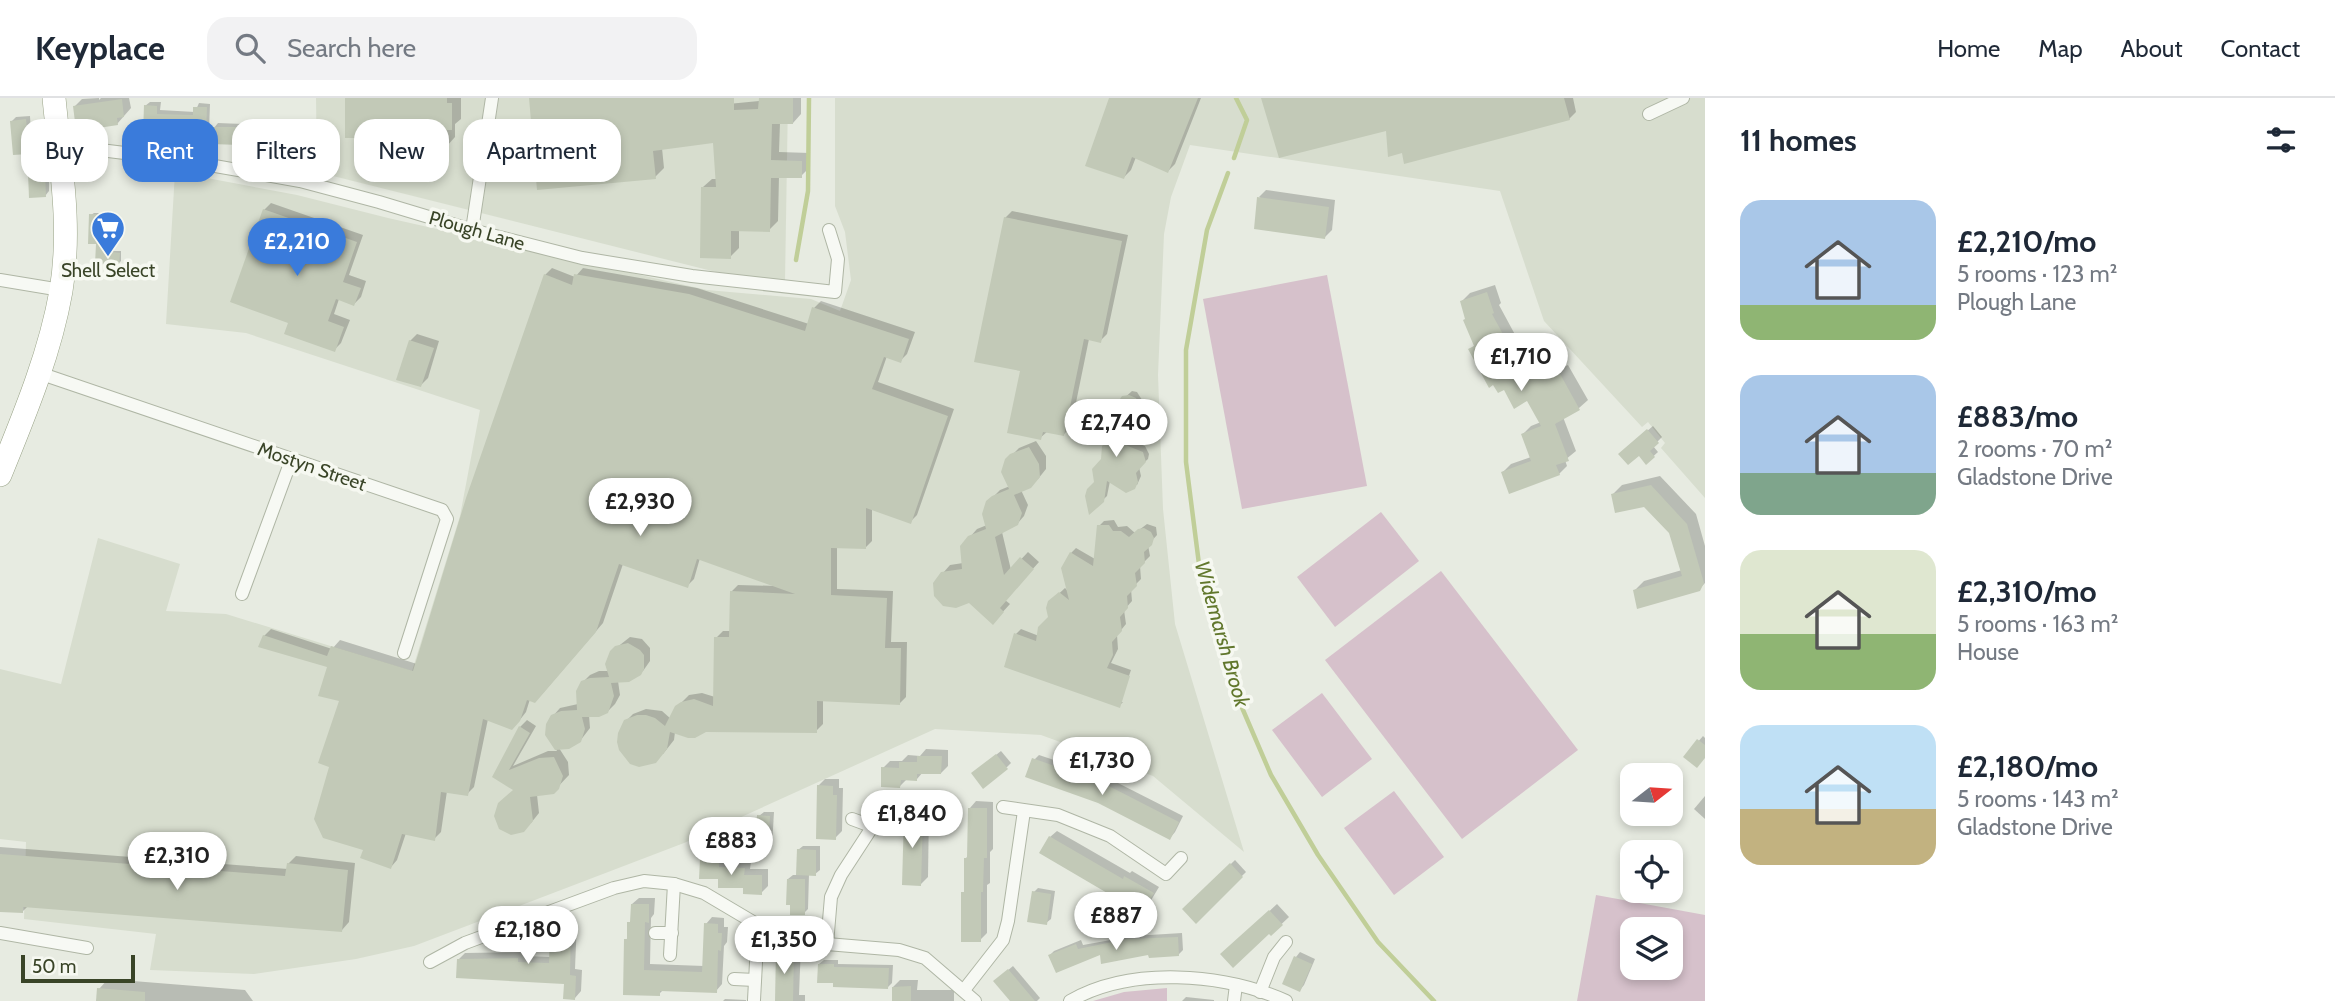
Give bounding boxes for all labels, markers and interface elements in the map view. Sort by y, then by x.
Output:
search box [207,17,697,80]
text: Keyplace [35,28,165,68]
icon: search [231,29,269,67]
text: Search here [287,32,416,64]
text: Home [1937,34,2000,63]
text: Map [2038,34,2083,63]
text: About [2121,34,2183,63]
text: Contact [2221,34,2300,63]
chip: Buy [21,119,108,182]
chip: Rent [122,119,218,182]
chip: Filters [232,119,340,182]
chip: New [354,119,449,182]
chip: Apartment [463,119,621,182]
icon: filters [2262,121,2300,159]
text: 11 homes [1740,122,1857,159]
street label: Plough Lane [426,206,528,255]
supermarket icon: Shell Select [89,209,127,258]
pin: £2,210 [240,218,354,278]
text: £2,210/mo [1957,223,2096,260]
text: £2,210 [264,227,330,255]
icon: home [1796,228,1880,312]
place label: Shell Select [61,259,156,282]
text: 5 rooms · 123 m² [1957,260,2117,288]
text: Plough Lane [1957,288,2076,316]
pin: £1,710 [1464,334,1578,393]
text: £1,710 [1490,342,1552,370]
text: £883/mo [1957,398,2078,435]
pin: £2,740 [1059,400,1173,459]
icon: home [1796,403,1880,487]
text: £2,740 [1081,408,1151,436]
text: 2 rooms · 70 m² [1957,435,2112,463]
street label: Mostyn Street [255,437,370,496]
text: Gladstone Drive [1957,463,2113,491]
pin: £2,930 [583,478,697,538]
text: £2,930 [605,487,675,515]
water label: Widemarsh Brook [1190,558,1256,711]
text: £2,310/mo [1957,573,2097,610]
icon: home [1796,578,1880,662]
text: 5 rooms · 163 m² [1957,610,2118,638]
text: House [1957,638,2019,666]
pin: £1,730 [1045,738,1159,797]
text: £1,730 [1069,746,1135,774]
text: £2,180/mo [1957,748,2098,785]
icon: home [1796,753,1880,837]
north arrow [1620,763,1684,826]
map controls [1620,763,1683,980]
text: 5 rooms · 143 m² [1957,785,2119,813]
pin: £1,840 [855,790,969,850]
text: £1,840 [877,799,947,827]
text: Gladstone Drive [1957,813,2113,841]
pin: £883 [690,818,772,877]
text: £883 [705,826,757,854]
pin: £2,310 [120,832,234,892]
button: locate [1620,840,1683,903]
text: £2,310 [144,841,210,869]
pin: £887 [1075,892,1157,952]
text: £887 [1090,901,1142,929]
pin: £2,180 [471,906,585,966]
text: £2,180 [494,915,562,943]
pin: £1,350 [727,916,841,976]
button: layers [1620,917,1683,980]
text: £1,350 [751,925,817,953]
scale bar [21,952,135,984]
text: 50 m [32,955,76,978]

